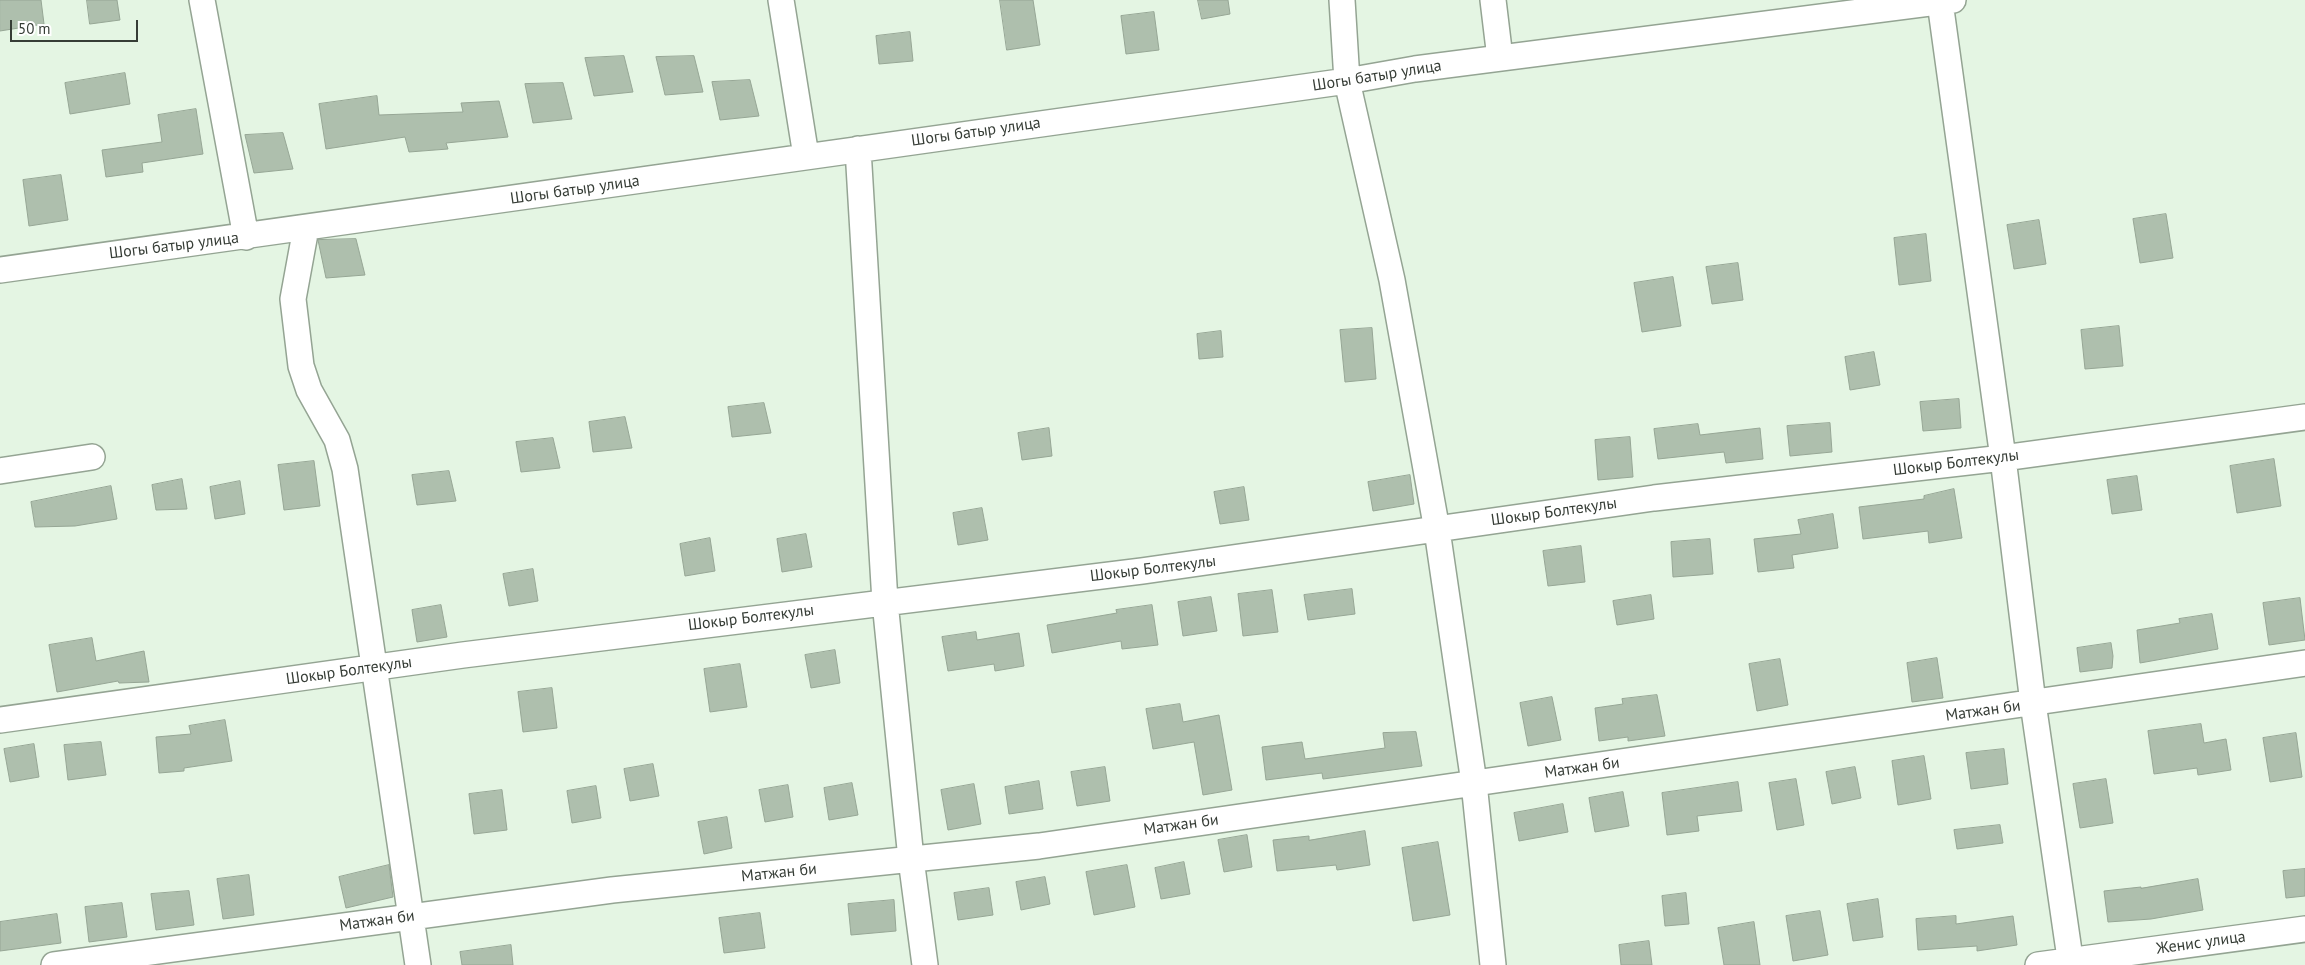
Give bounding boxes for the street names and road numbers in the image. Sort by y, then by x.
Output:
street label: Шогы батыр улица [1311,56,1443,96]
street label: Шогы батыр улица [910,113,1042,151]
street label: Шогы батыр улица [509,171,641,209]
street label: Шогы батыр улица [108,229,240,263]
street label: Шокыр Болтекулы [1892,446,2020,480]
street label: Шокыр Болтекулы [1490,494,1618,530]
street label: Шокыр Болтекулы [1089,552,1217,586]
street label: Шокыр Болтекулы [687,601,815,635]
street label: Шокыр Болтекулы [285,653,413,689]
street label: Матжан би [1944,696,2022,726]
street label: Матжан би [1543,753,1621,783]
street label: Матжан би [1142,810,1220,840]
street label: Матжан би [740,859,818,887]
street label: Матжан би [338,906,416,936]
street label: Женис улица [2155,927,2247,959]

